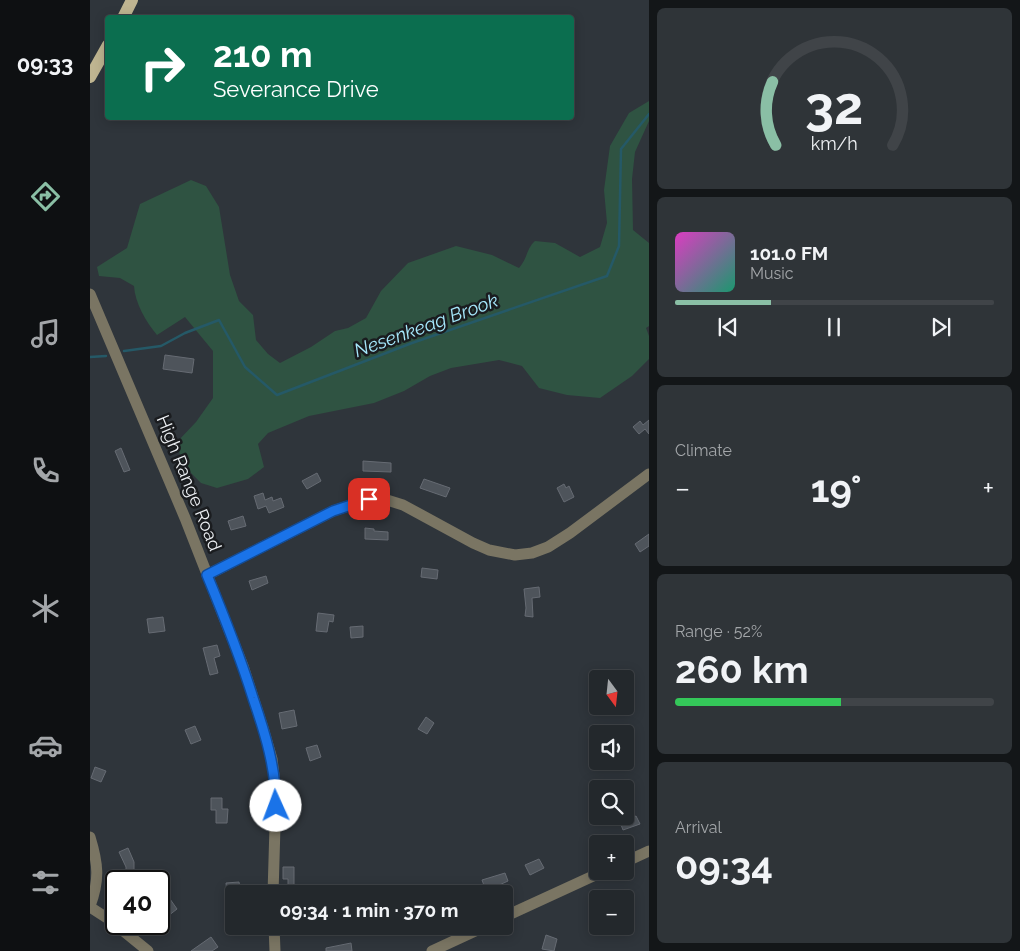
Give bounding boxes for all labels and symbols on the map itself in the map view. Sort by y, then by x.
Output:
water label: Nesenkeag Brook [351,289,501,361]
street label: High Range Road [153,412,226,554]
pin [348,478,390,520]
north arrow [589,670,634,715]
position arrow [249,779,301,831]
speed limit sign: 40 [105,870,170,935]

